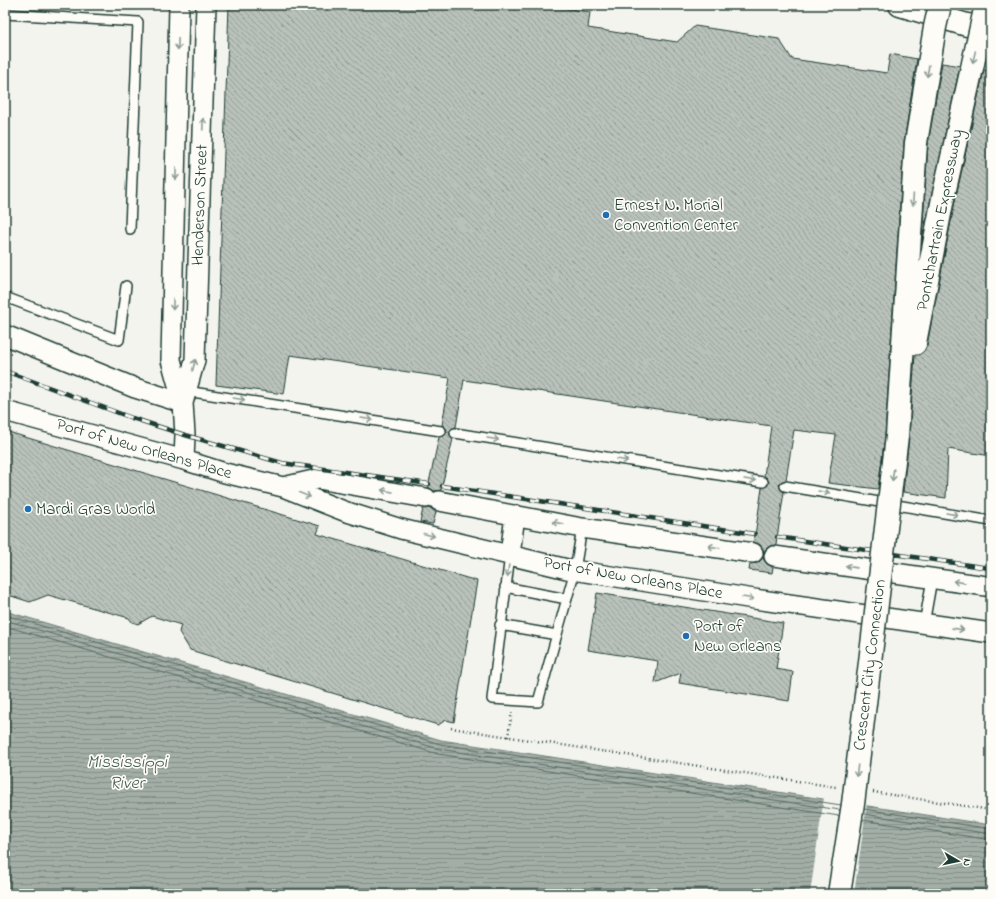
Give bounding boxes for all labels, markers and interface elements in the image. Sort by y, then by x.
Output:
one-way arrow [174,37,182,50]
one-way arrow [969,50,977,63]
one-way arrow [924,64,932,77]
one-way arrow [199,118,206,131]
street label: Pontchartrain Expressway [910,127,971,313]
street label: Henderson Street [185,144,215,266]
one-way arrow [172,167,179,180]
place label: Ernest N. Morial Convention Center [614,193,739,238]
one-way arrow [909,193,916,206]
marker: Ernest N. Morial Convention Center [601,210,611,220]
one-way arrow [169,297,177,310]
one-way arrow [190,359,198,372]
one-way arrow [232,395,245,403]
street label: Port of New Orleans Place [53,412,235,486]
one-way arrow [360,415,373,423]
one-way arrow [486,435,499,443]
one-way arrow [615,456,628,464]
one-way arrow [889,468,897,481]
one-way arrow [743,476,756,484]
one-way arrow [381,487,394,495]
one-way arrow [817,489,830,497]
one-way arrow [299,492,311,500]
place label: Mardi Gras World [36,497,156,522]
marker: Mardi Gras World [23,504,33,514]
one-way arrow [945,510,958,518]
one-way arrow [552,519,565,527]
one-way arrow [422,532,435,540]
one-way arrow [708,543,721,551]
street label: Port of New Orleans Place [541,550,725,606]
one-way arrow [845,563,858,571]
one-way arrow [504,564,512,577]
street label: Crescent City Connection [847,578,894,752]
one-way arrow [953,578,966,586]
one-way arrow [741,594,754,602]
place label: Port of New Orleans [694,614,782,659]
one-way arrow [951,625,964,633]
marker: Port of New Orleans [681,631,691,641]
water label: Mississippi River [87,750,169,797]
one-way arrow [853,764,861,777]
north arrow [938,841,978,881]
text: N [958,857,975,867]

